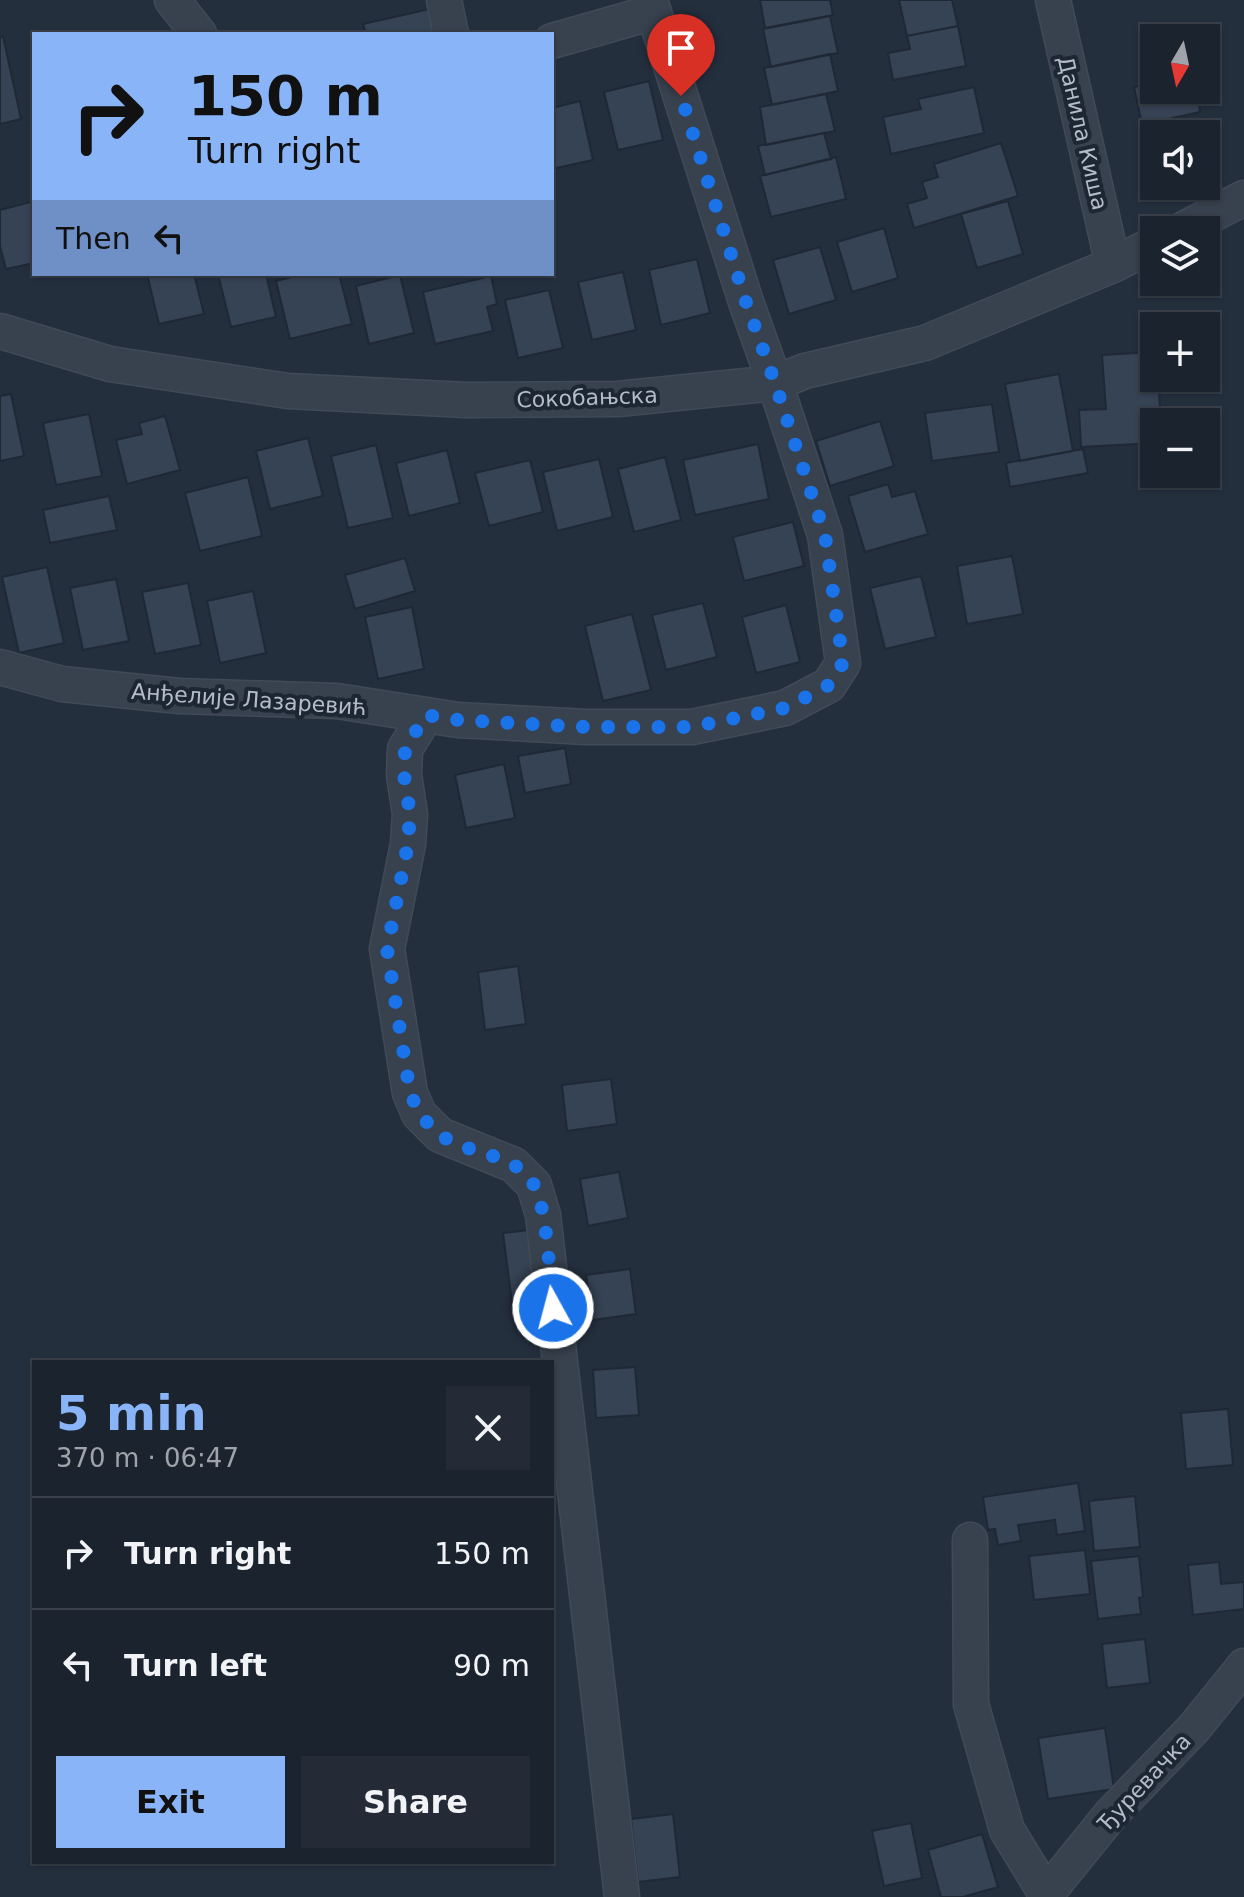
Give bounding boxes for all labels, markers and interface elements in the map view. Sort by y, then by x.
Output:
pin [647,14.0,715,96]
north arrow [1140,24,1220,104]
map controls [1140,24,1220,488]
icon: arrive [659,26,703,70]
street label: Данила Киша [1053,54,1112,213]
text: 150 m [188,63,383,128]
icon: right [56,64,160,168]
button: sound [1140,120,1220,200]
text: Turn right [188,130,360,171]
icon: left [147,216,191,260]
button: layers [1140,216,1220,296]
text: Then [56,221,131,256]
button: + [1140,312,1220,392]
street label: Сокобањска [516,383,658,412]
button: − [1140,408,1220,488]
street label: Анђелије Лазаревић [130,679,368,720]
position arrow [511,1266,595,1350]
text: 5 min [56,1385,207,1441]
button: close [446,1386,530,1470]
text: 370 m · 06:47 [56,1443,239,1473]
icon: right [56,1531,100,1575]
text: Turn right [124,1536,291,1571]
text: 150 m [434,1536,530,1571]
icon: left [56,1643,100,1687]
text: Turn left [124,1648,267,1683]
text: 90 m [453,1648,530,1683]
street label: Ђуревачка [1092,1728,1196,1837]
button: Exit [56,1756,285,1848]
button: Share [301,1756,530,1848]

